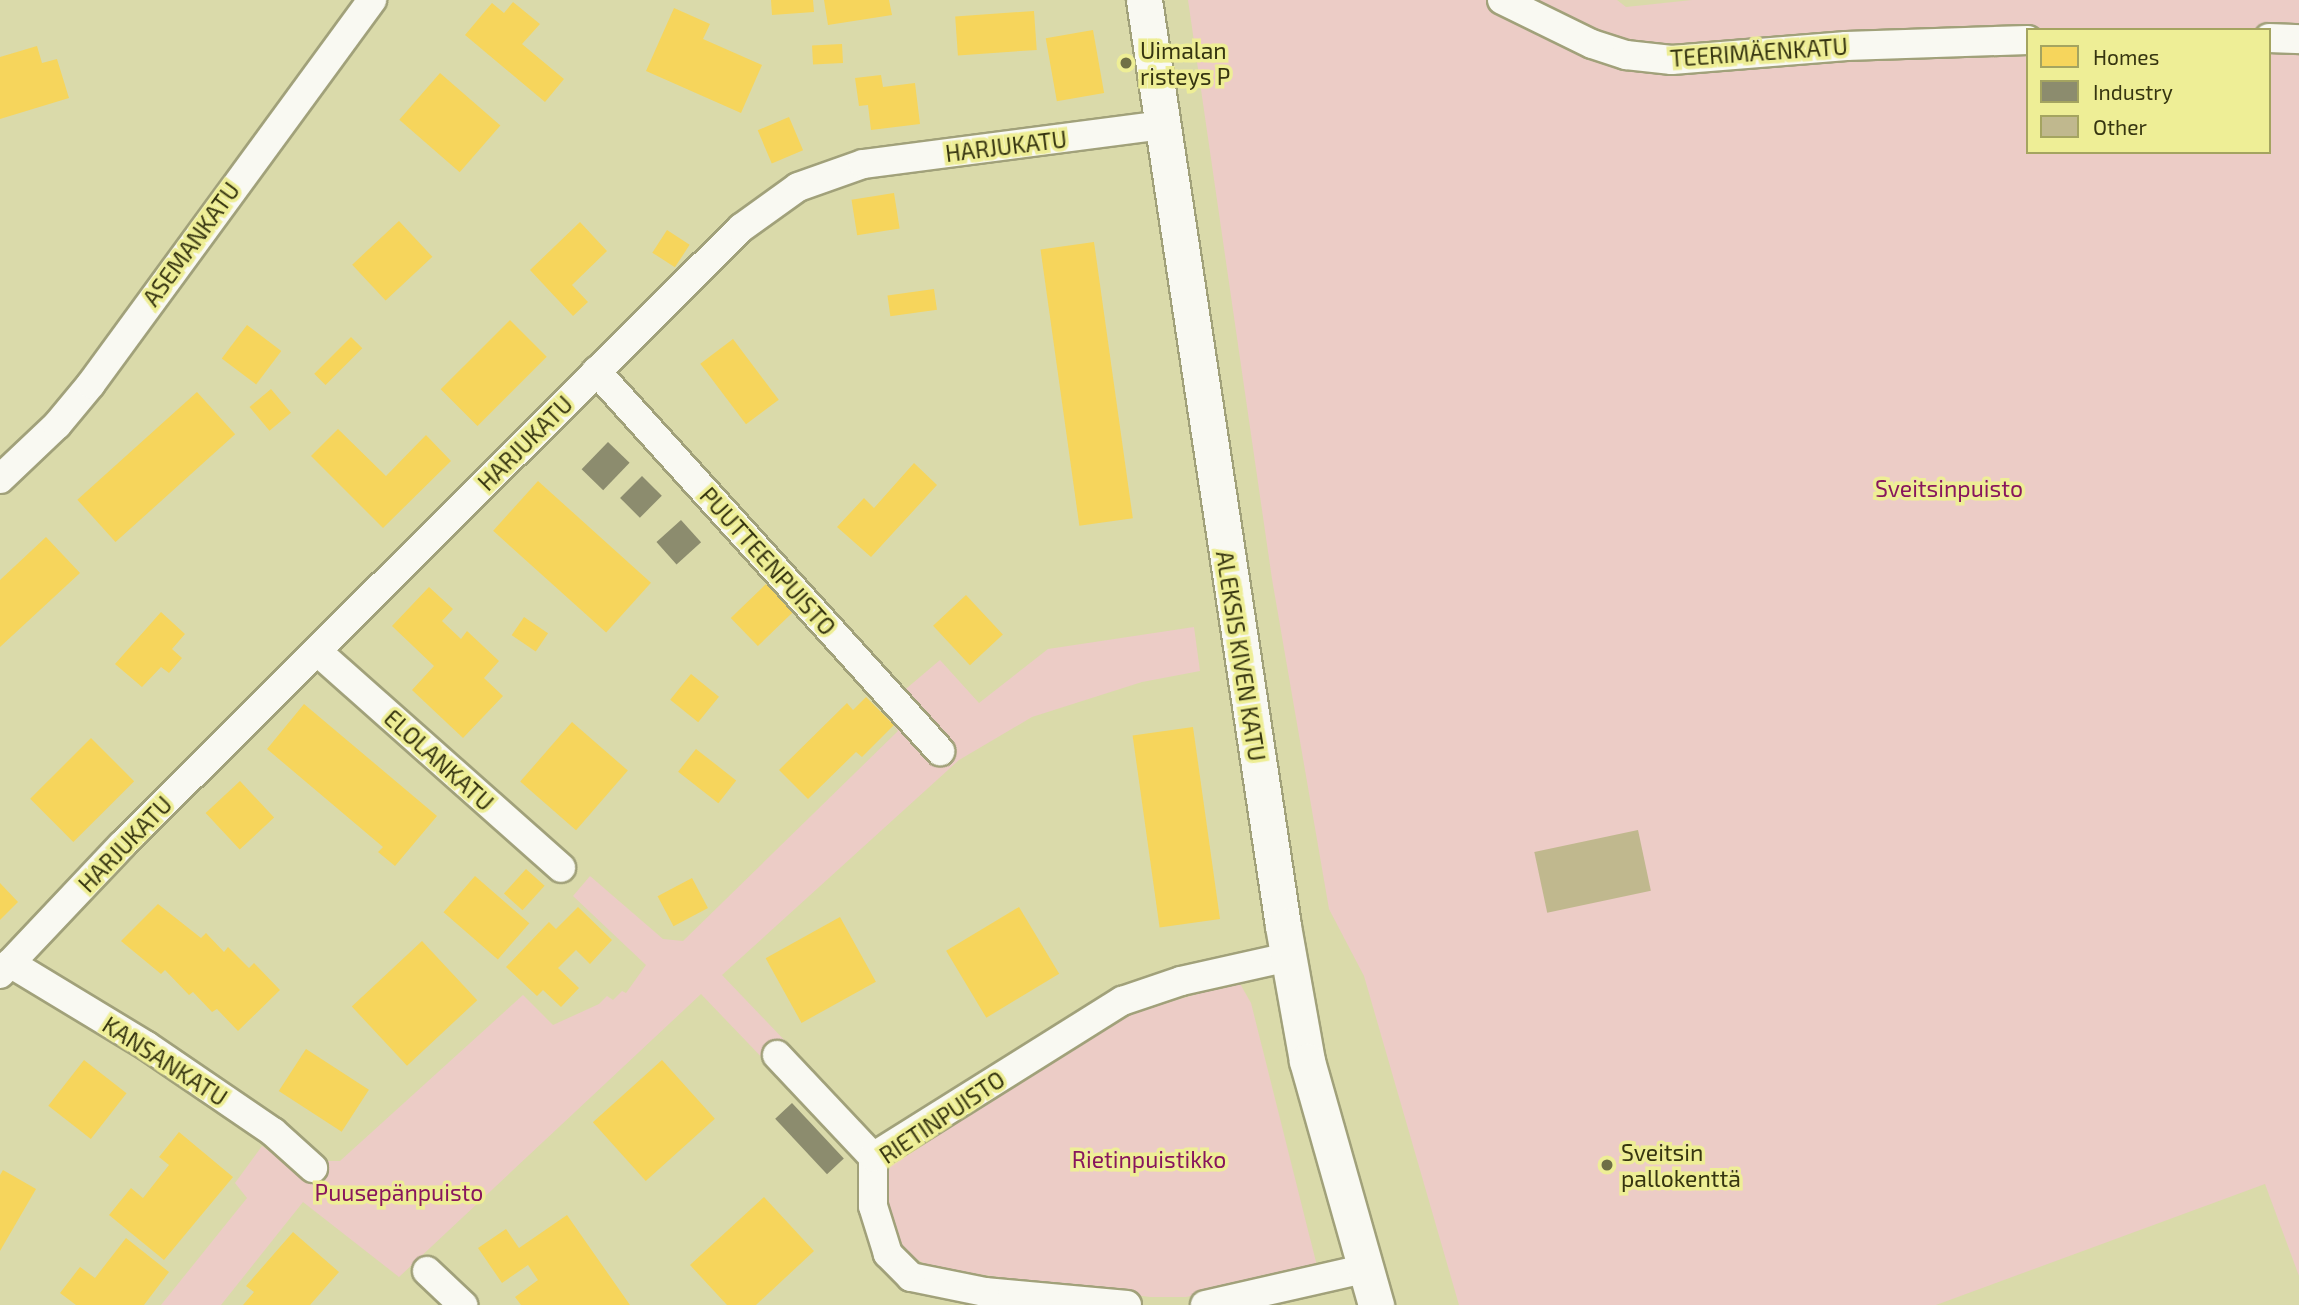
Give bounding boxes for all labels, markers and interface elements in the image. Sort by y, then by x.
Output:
legend [2026,28,2271,154]
street label: TEERIMÄENKATU [1669,32,1849,72]
place label: Uimalan risteys P [1140,36,1230,90]
text: Homes [2093,44,2159,69]
marker: Uimalan risteys P [1118,55,1134,71]
text: Industry [2093,79,2173,104]
text: Other [2093,114,2147,139]
street label: HARJUKATU [944,125,1068,167]
street label: ASEMANKATU [137,177,245,311]
street label: HARJUKATU [472,390,578,496]
park label: Sveitsinpuisto [1875,474,2023,502]
street label: PUUTTEENPUISTO [694,481,842,641]
street label: ALEKSIS KIVEN KATU [1211,549,1271,763]
street label: ELOLANKATU [379,704,499,816]
street label: HARJUKATU [73,790,177,898]
street label: KANSANKATU [98,1011,232,1111]
street label: RIETINPUISTO [874,1065,1010,1169]
place label: Sveitsin pallokenttä [1621,1138,1741,1192]
park label: Rietinpuistikko [1072,1145,1226,1173]
marker: Sveitsin pallokenttä [1599,1157,1615,1173]
park label: Puusepänpuisto [315,1178,483,1206]

